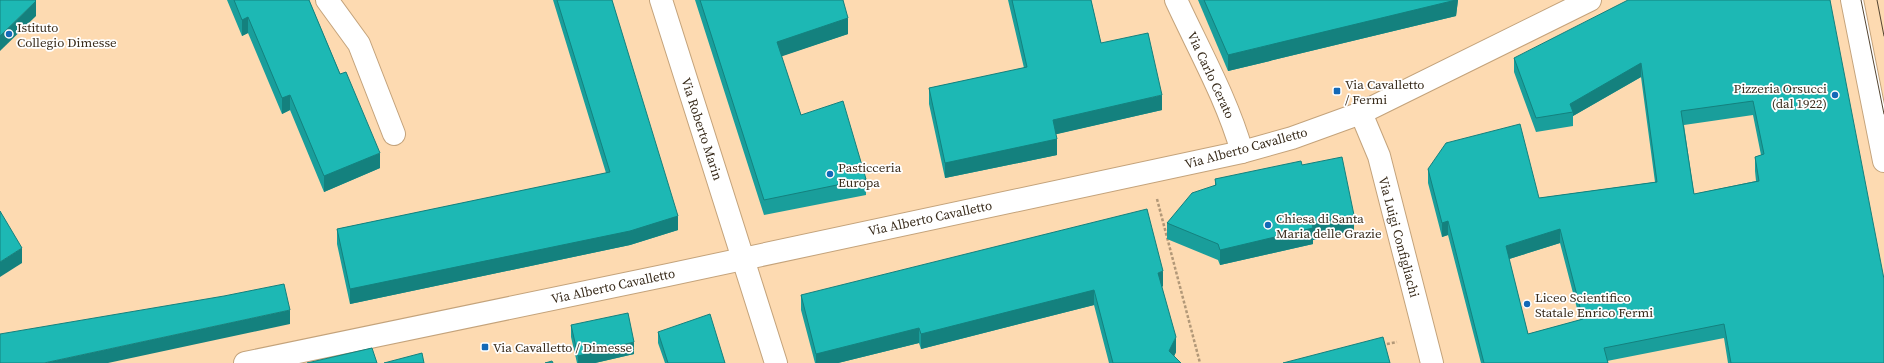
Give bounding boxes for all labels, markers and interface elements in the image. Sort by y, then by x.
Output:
place label: Istituto Collegio Dimesse [17,19,117,51]
marker: Istituto Collegio Dimesse [4,29,14,39]
street label: Via Carlo Cerato [1183,29,1239,121]
street label: Via Roberto Marin [677,76,727,183]
place label: Via Cavalletto / Fermi [1345,76,1425,108]
place label: Pizzeria Orsucci (dal 1922) [1734,80,1827,112]
marker: Via Cavalletto / Fermi [1332,86,1342,96]
marker: Pizzeria Orsucci (dal 1922) [1830,90,1840,100]
street label: Via Alberto Cavalletto [1183,123,1309,173]
place label: Pasticceria Europa [838,159,902,191]
marker: Pasticceria Europa [825,169,835,179]
street label: Via Luigi Configliachi [1375,175,1423,299]
street label: Via Alberto Cavalletto [866,197,994,239]
place label: Chiesa di Santa Maria delle Grazie [1276,210,1382,242]
marker: Chiesa di Santa Maria delle Grazie [1263,220,1273,230]
street label: Via Alberto Cavalletto [549,265,677,307]
place label: Liceo Scientifico Statale Enrico Fermi [1535,289,1653,321]
marker: Liceo Scientifico Statale Enrico Fermi [1522,299,1532,309]
place label: Via Cavalletto / Dimesse [493,339,633,356]
marker: Via Cavalletto / Dimesse [480,342,490,352]

